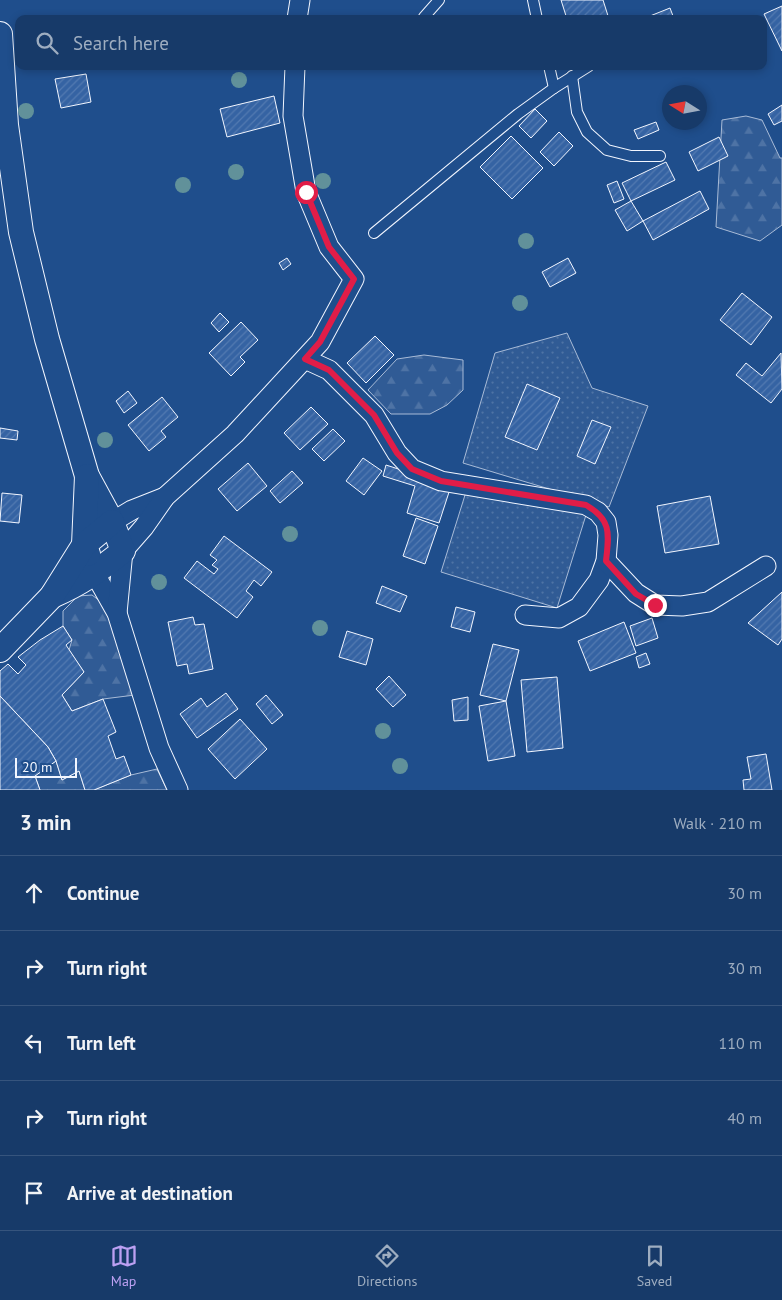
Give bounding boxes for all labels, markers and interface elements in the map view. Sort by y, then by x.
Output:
search box [15,15,767,70]
icon: search [33,29,61,57]
text: Search here [73,31,169,55]
north arrow [662,85,707,130]
route start [295,181,318,204]
route end [644,594,667,617]
scale bar [15,755,78,778]
text: 20 m [22,758,52,776]
text: 3 min [20,809,71,836]
text: Walk · 210 m [673,813,762,833]
icon: ahead [20,879,48,907]
text: Continue [67,881,139,905]
text: 30 m [727,883,762,903]
icon: right [20,954,48,982]
text: Turn right [67,956,147,980]
text: 30 m [727,958,762,978]
icon: left [20,1029,48,1057]
text: Turn left [67,1031,136,1055]
text: 110 m [719,1033,762,1053]
icon: right [20,1104,48,1132]
text: Turn right [67,1106,147,1130]
text: 40 m [727,1108,762,1128]
icon: arrive [20,1179,48,1207]
text: Arrive at destination [67,1181,233,1205]
tab: Map [110,1242,138,1290]
tab: Directions [357,1242,417,1290]
tab: Saved [637,1242,672,1290]

